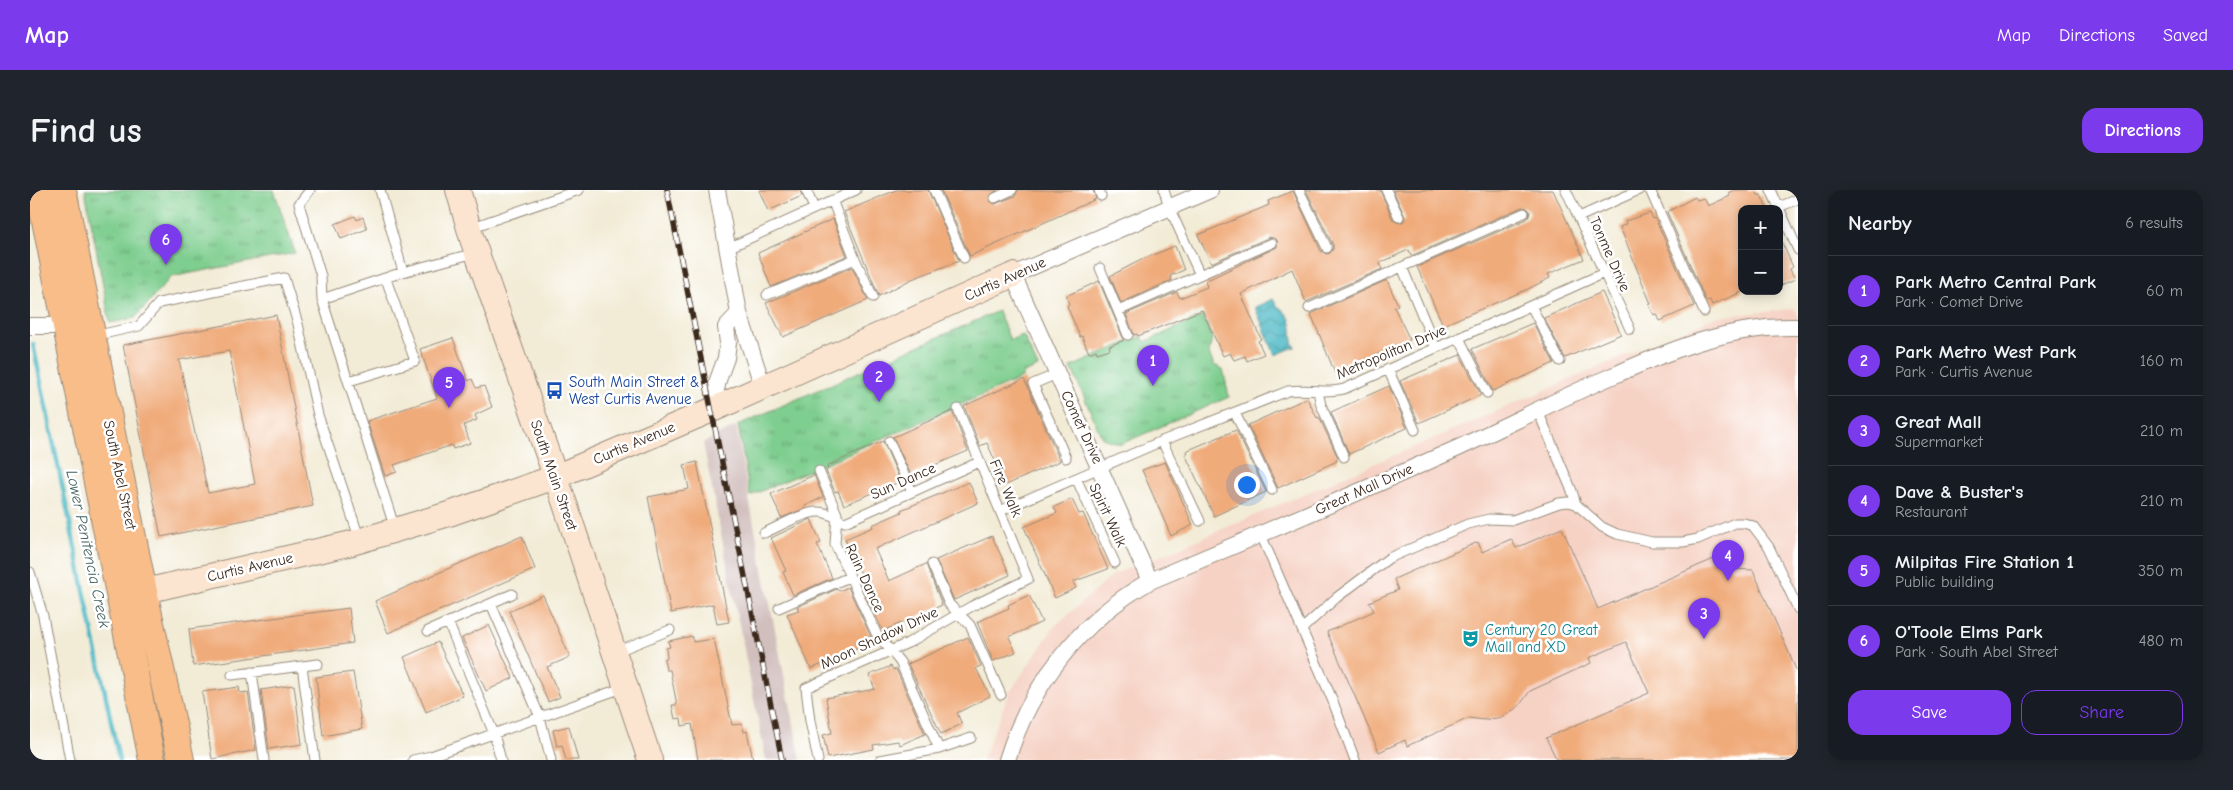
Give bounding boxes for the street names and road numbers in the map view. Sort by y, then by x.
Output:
street label: Tonme Drive [1586,214,1635,295]
street label: Curtis Avenue [961,253,1049,305]
street label: Metropolitan Drive [1333,321,1449,383]
street label: Comet Drive [1057,388,1107,467]
street label: South Main Street [527,417,582,533]
street label: Curtis Avenue [590,417,678,468]
street label: South Abel Street [100,419,141,532]
street label: Fire Walk [986,457,1026,520]
street label: Sun Dance [868,458,939,503]
street label: Great Mall Drive [1312,459,1416,519]
street label: Spirit Walk [1085,480,1131,551]
street label: Rain Dance [841,541,889,616]
street label: Curtis Avenue [205,548,295,586]
street label: Moon Shadow Drive [817,603,941,673]

